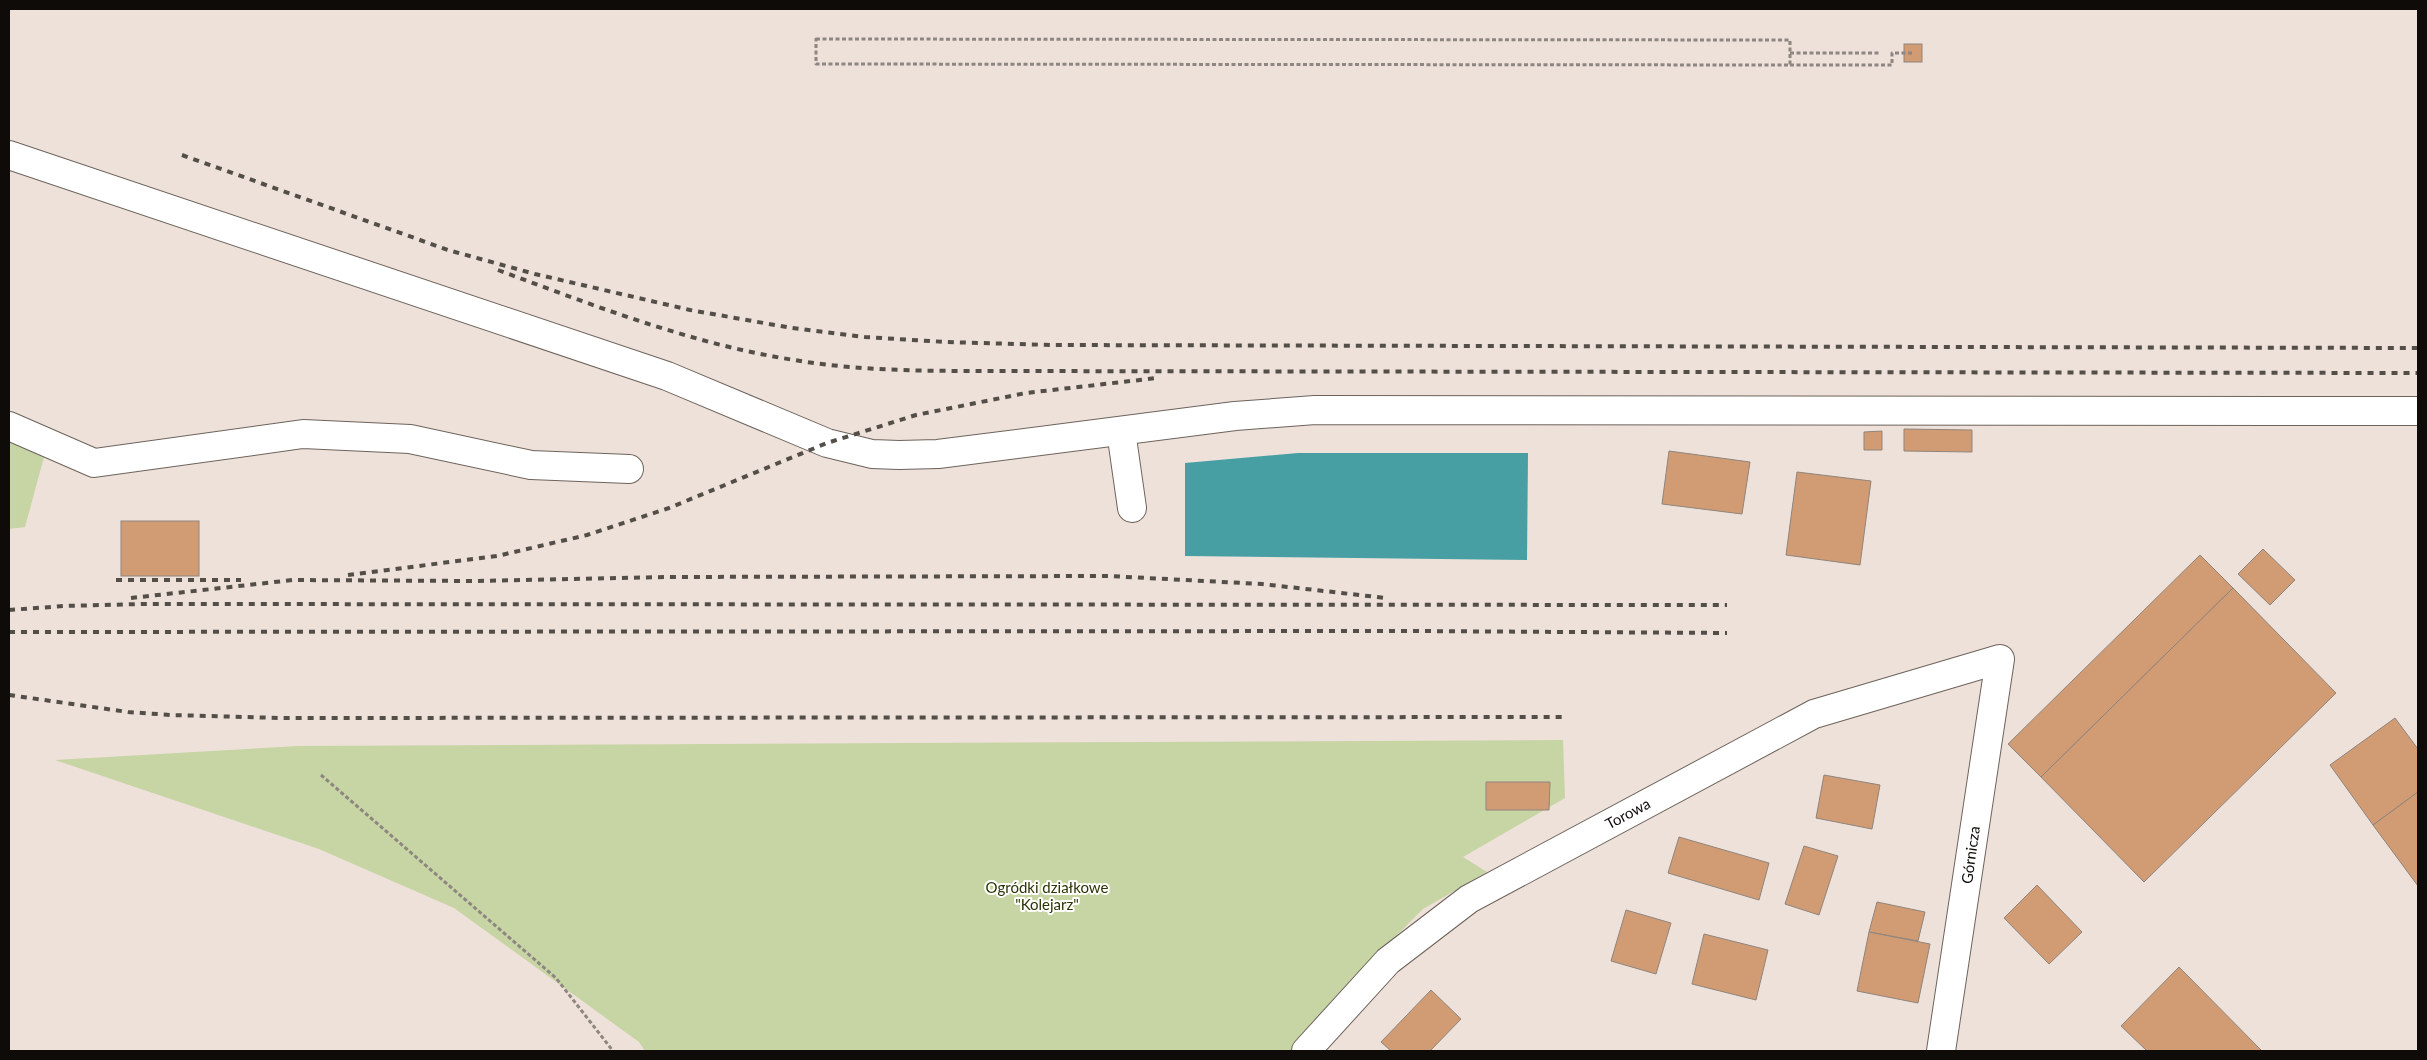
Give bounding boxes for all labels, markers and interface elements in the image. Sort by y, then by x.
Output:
street label: Torowa [1602,794,1653,832]
street label: Górnicza [1957,825,1983,885]
park label: Ogródki działkowe "Kolejarz" [986,878,1108,913]

